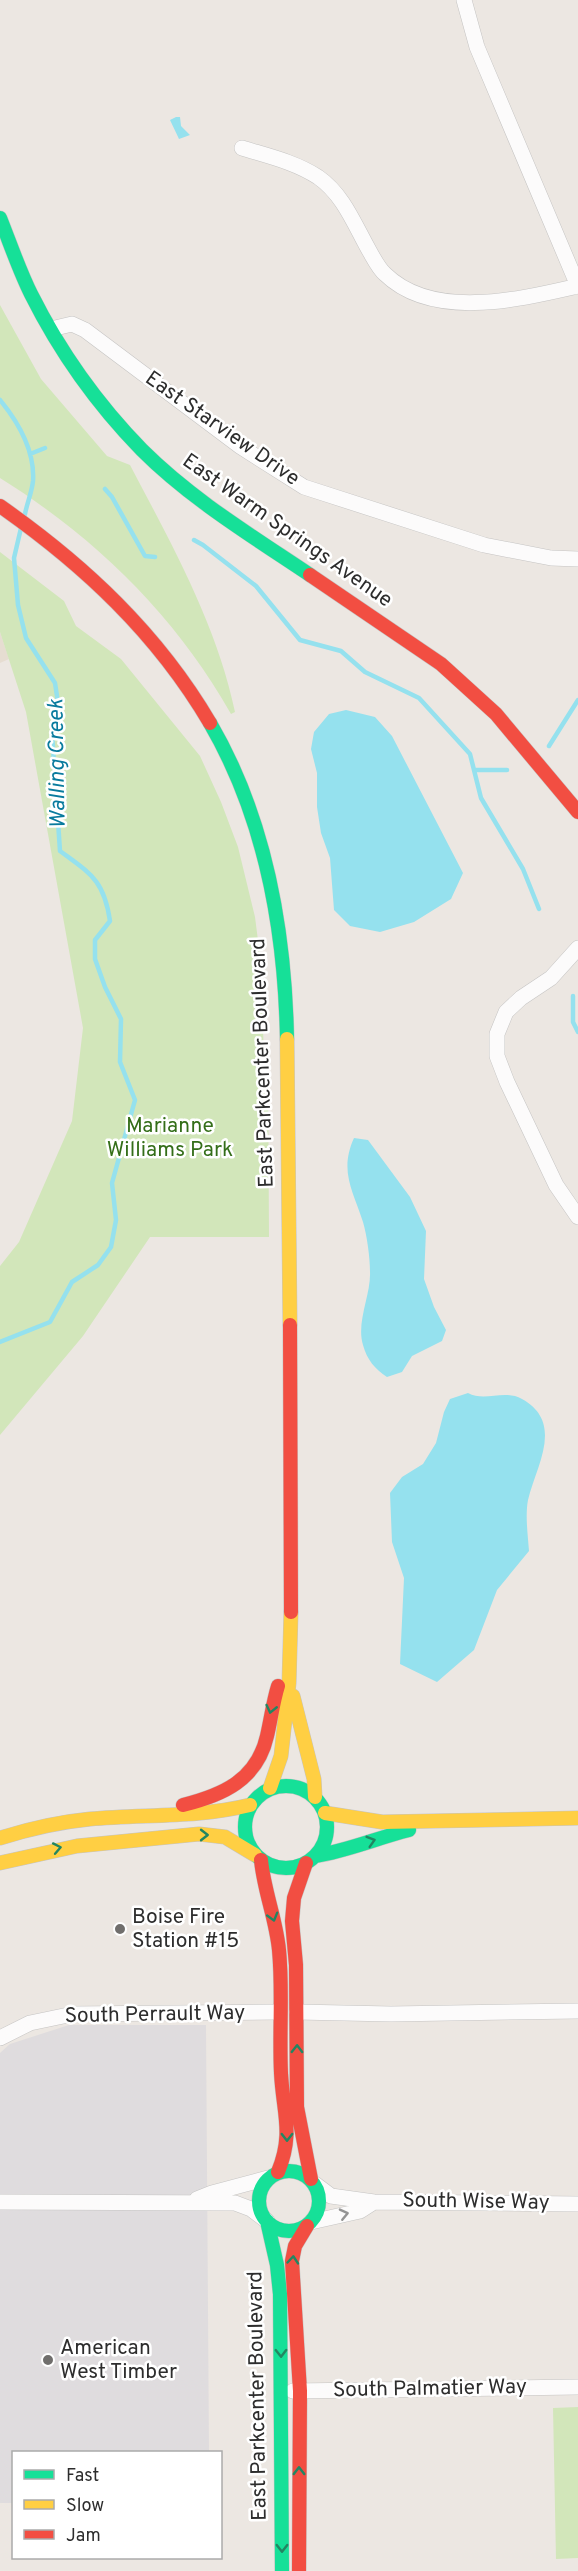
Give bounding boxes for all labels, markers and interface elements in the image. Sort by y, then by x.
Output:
street label: East Starview Drive [139,366,305,492]
street label: East Warm Springs Avenue [177,448,397,614]
water label: Walling Creek [43,698,73,829]
street label: East Parkcenter Boulevard [245,938,281,1188]
park label: Marianne Williams Park [107,1113,233,1164]
one-way arrow [266,1704,279,1714]
one-way arrow [200,1829,209,1841]
one-way arrow [365,1836,376,1848]
one-way arrow [51,1842,61,1855]
place label: Boise Fire Station #15 [132,1904,239,1955]
one-way arrow [266,1911,278,1922]
marker: Boise Fire Station #15 [113,1922,127,1936]
street label: South Perrault Way [64,2000,246,2030]
one-way arrow [290,2044,303,2053]
one-way arrow [281,2133,293,2142]
street label: South Wise Way [402,2187,550,2217]
one-way arrow [338,2209,348,2222]
one-way arrow [286,2256,299,2265]
street label: East Parkcenter Boulevard [242,2271,274,2521]
place label: American West Timber [60,2335,177,2386]
one-way arrow [274,2348,287,2357]
marker: American West Timber [41,2353,55,2367]
street label: South Palmatier Way [333,2374,527,2404]
legend [12,2451,222,2559]
text: Fast [66,2465,99,2488]
one-way arrow [293,2466,305,2475]
text: Slow [66,2495,104,2518]
text: Jam [66,2525,101,2548]
one-way arrow [276,2543,288,2552]

